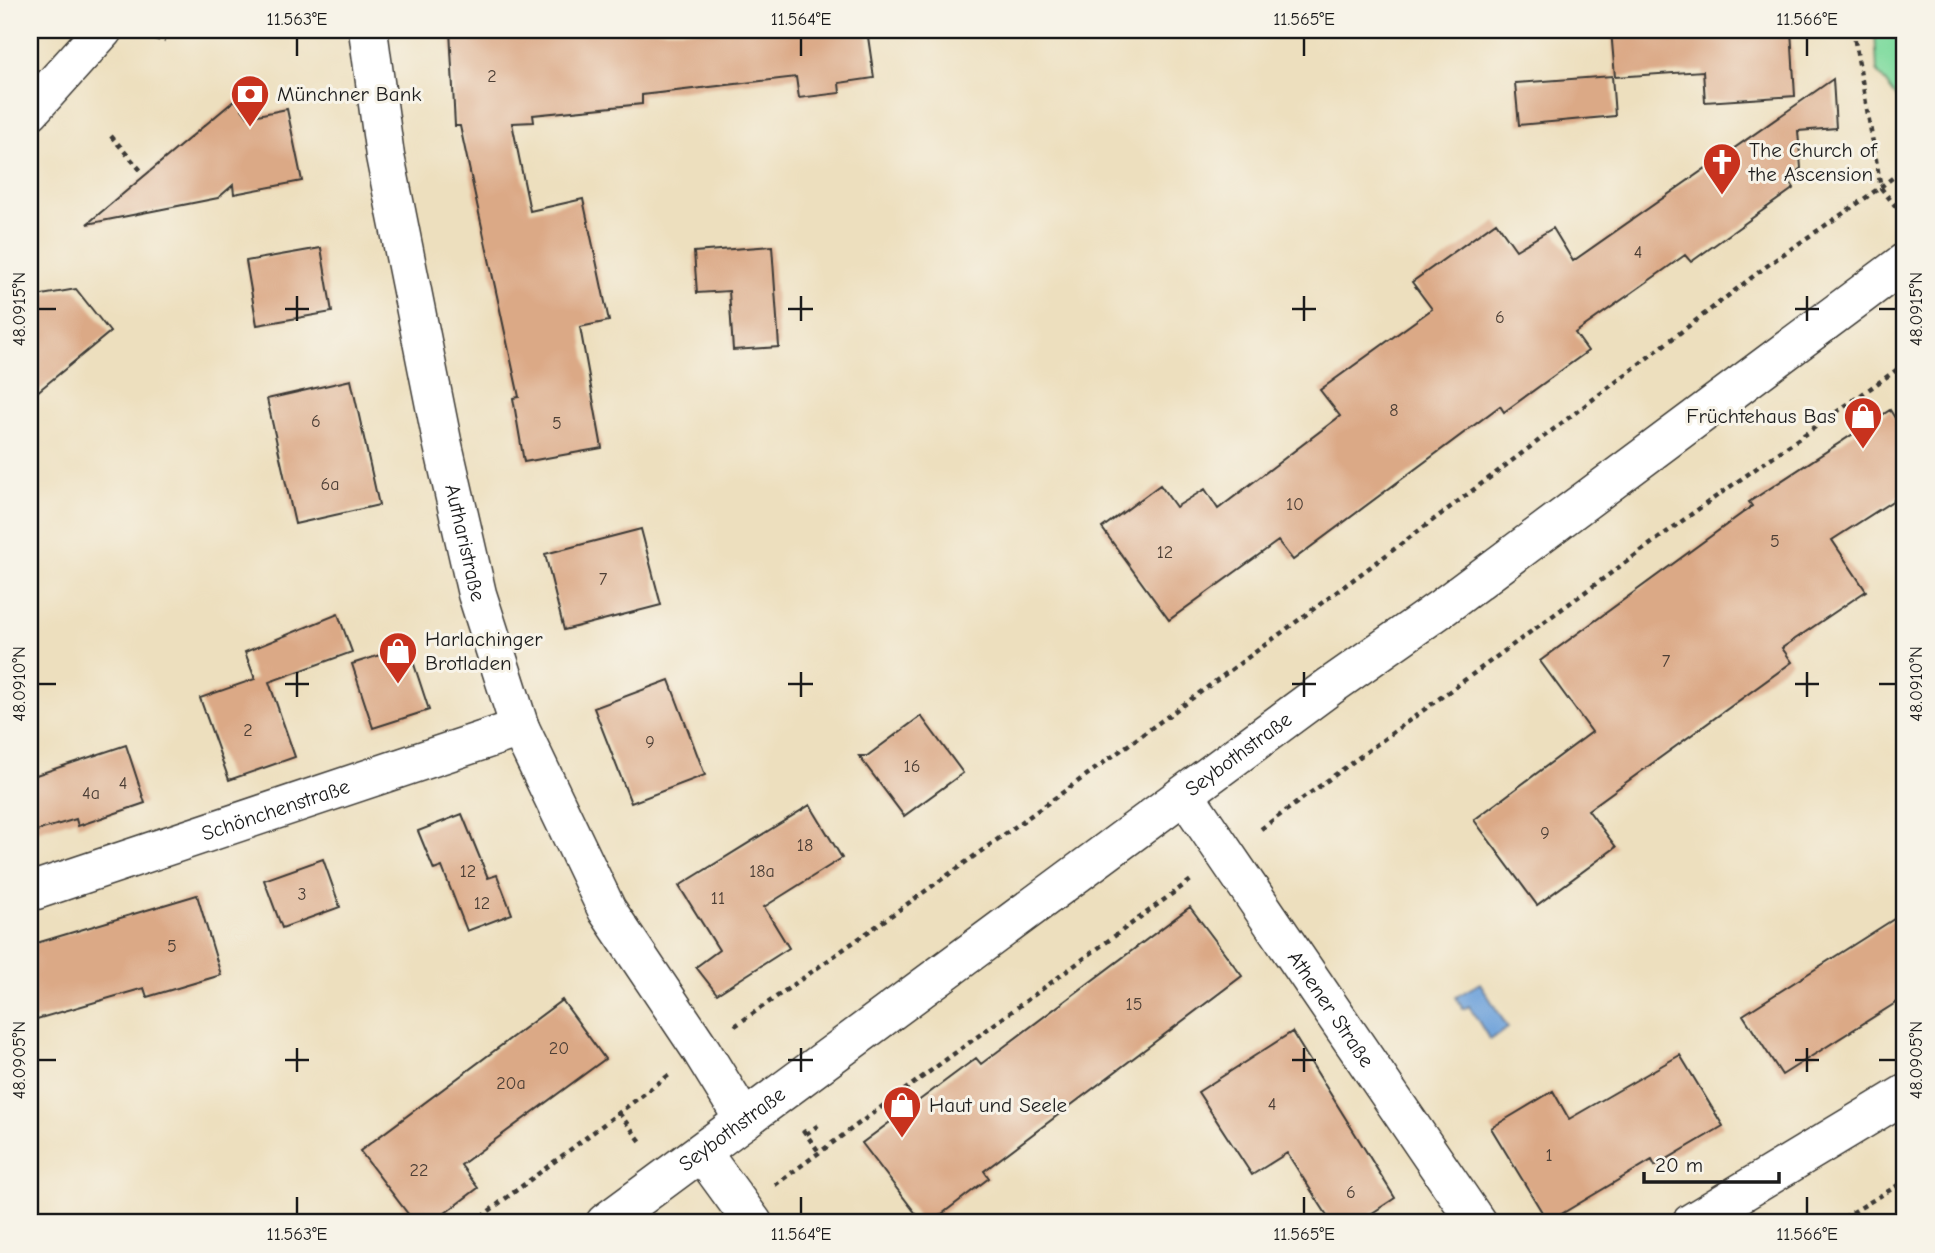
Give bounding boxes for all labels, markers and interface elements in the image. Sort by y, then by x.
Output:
text: 11.563°E [267,9,328,30]
text: 11.564°E [771,9,831,30]
text: 11.565°E [1273,9,1335,30]
text: 11.566°E [1776,9,1838,30]
house number: 2 [487,66,497,87]
bank icon: Münchner Bank [229,73,271,128]
place label: Münchner Bank [277,82,421,106]
place label: The Church of the Ascension [1748,138,1878,186]
church icon: The Church of the Ascension [1701,141,1743,196]
house number: 4 [1634,242,1642,263]
text: 48.0915°N [9,272,30,346]
text: 48.0915°N [1906,272,1927,346]
house number: 6 [1495,307,1505,328]
shop icon: Früchtehaus Bas [1842,395,1884,450]
house number: 8 [1389,400,1399,421]
place label: Früchtehaus Bas [1686,404,1836,428]
house number: 6 [311,411,321,432]
house number: 5 [552,413,562,434]
house number: 6a [320,474,340,495]
street label: Autharistraße [440,482,491,604]
house number: 10 [1286,494,1304,515]
house number: 5 [1770,531,1780,552]
house number: 12 [1157,542,1173,563]
house number: 7 [599,569,608,590]
place label: Harlachinger Brotladen [425,627,543,675]
shop icon: Harlachinger Brotladen [377,630,419,685]
text: 48.0910°N [9,646,30,722]
text: 48.0910°N [1906,646,1927,722]
house number: 7 [1662,651,1671,672]
street label: Seybothstraße [1181,707,1296,801]
house number: 2 [243,720,253,741]
house number: 9 [645,732,655,753]
house number: 16 [904,756,920,777]
house number: 4 [119,773,127,794]
street label: Schönchenstraße [199,774,353,846]
house number: 4a [82,783,100,804]
house number: 9 [1540,823,1550,844]
house number: 18 [797,835,813,856]
house number: 12 [460,861,476,882]
house number: 18a [749,861,775,882]
house number: 3 [297,884,307,905]
house number: 11 [711,888,725,909]
house number: 12 [474,893,490,914]
house number: 5 [167,936,177,957]
street label: Athener Straße [1283,946,1379,1072]
house number: 15 [1126,994,1142,1015]
text: 48.0905°N [9,1021,30,1099]
text: 48.0905°N [1906,1021,1927,1099]
house number: 20 [549,1038,569,1059]
house number: 20a [496,1073,526,1094]
street label: Seybothstraße [674,1082,790,1176]
shop icon: Haut und Seele [881,1084,923,1139]
place label: Haut und Seele [929,1093,1067,1117]
house number: 4 [1268,1094,1276,1115]
scale bar [1644,1141,1779,1185]
house number: 1 [1545,1145,1553,1166]
text: 20 m [1655,1153,1703,1177]
house number: 22 [410,1160,428,1181]
house number: 6 [1346,1182,1356,1203]
text: 11.563°E [267,1224,328,1245]
text: 11.564°E [771,1224,831,1245]
text: 11.565°E [1273,1224,1335,1245]
text: 11.566°E [1776,1224,1838,1245]

